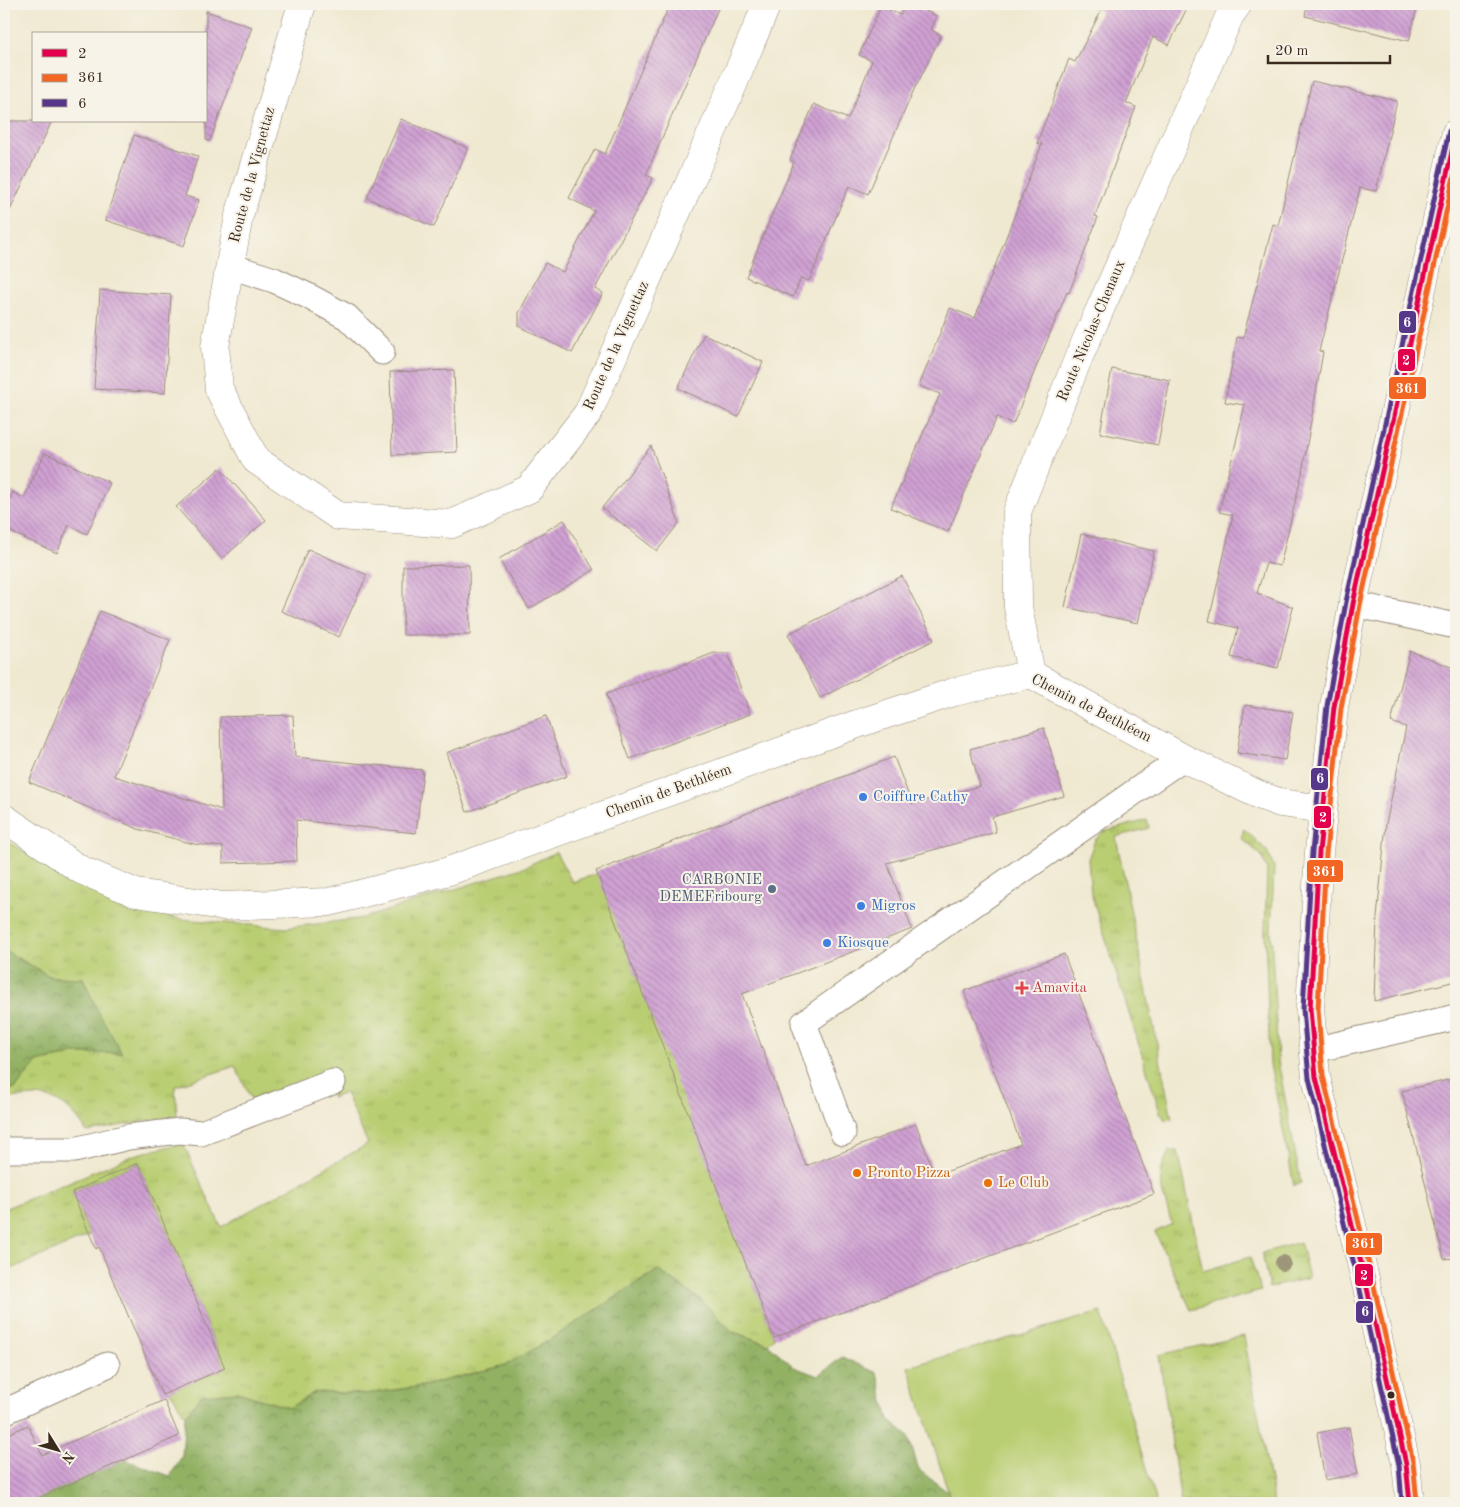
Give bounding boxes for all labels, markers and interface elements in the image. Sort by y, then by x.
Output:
legend [32,32,208,122]
scale bar [1268,32,1390,64]
text: 20 m [1275,44,1309,59]
text: 2 [78,47,87,62]
text: 361 [78,71,104,86]
text: 6 [78,97,87,112]
street label: Route de la Vignettaz [228,106,278,244]
street label: Route Nicolas-Chenaux [1055,258,1129,404]
street label: Route de la Vignettaz [582,279,652,413]
line badge: 6 [1398,310,1417,334]
text: 6 [1403,316,1411,330]
line badge: 2 [1397,348,1416,372]
text: 2 [1402,354,1410,368]
line badge: 361 [1388,376,1427,400]
text: 361 [1396,382,1420,396]
street label: Chemin de Bethléem [1028,672,1154,746]
street label: Chemin de Bethléem [604,762,734,822]
line badge: 6 [1310,767,1329,791]
text: 6 [1316,772,1324,786]
place label: Coiffure Cathy [873,790,969,805]
marker: Coiffure Cathy [857,791,869,803]
line badge: 2 [1313,805,1332,829]
text: 2 [1319,811,1327,825]
line badge: 361 [1306,859,1344,883]
text: 361 [1313,865,1337,879]
place label: CARBONIE DEMEFribourg [659,873,762,905]
marker: CARBONIE DEMEFribourg [766,883,778,895]
place label: Migros [871,899,916,914]
marker: Migros [855,900,867,912]
place label: Kiosque [837,936,889,951]
marker: Kiosque [821,937,833,949]
place label: Amavita [1032,981,1088,996]
marker: Amavita [1016,982,1028,994]
place label: Pronto Pizza [867,1166,951,1181]
marker: Pronto Pizza [851,1167,863,1179]
place label: Le Club [998,1176,1049,1191]
marker: Le Club [982,1177,994,1189]
line badge: 361 [1345,1232,1383,1256]
text: 361 [1352,1237,1376,1251]
line badge: 2 [1354,1263,1374,1287]
text: 2 [1360,1269,1368,1283]
line badge: 6 [1355,1300,1374,1324]
text: 6 [1361,1305,1369,1319]
unlabelled marker [1386,1390,1396,1400]
north arrow [32,1424,82,1474]
text: N [59,1449,76,1466]

